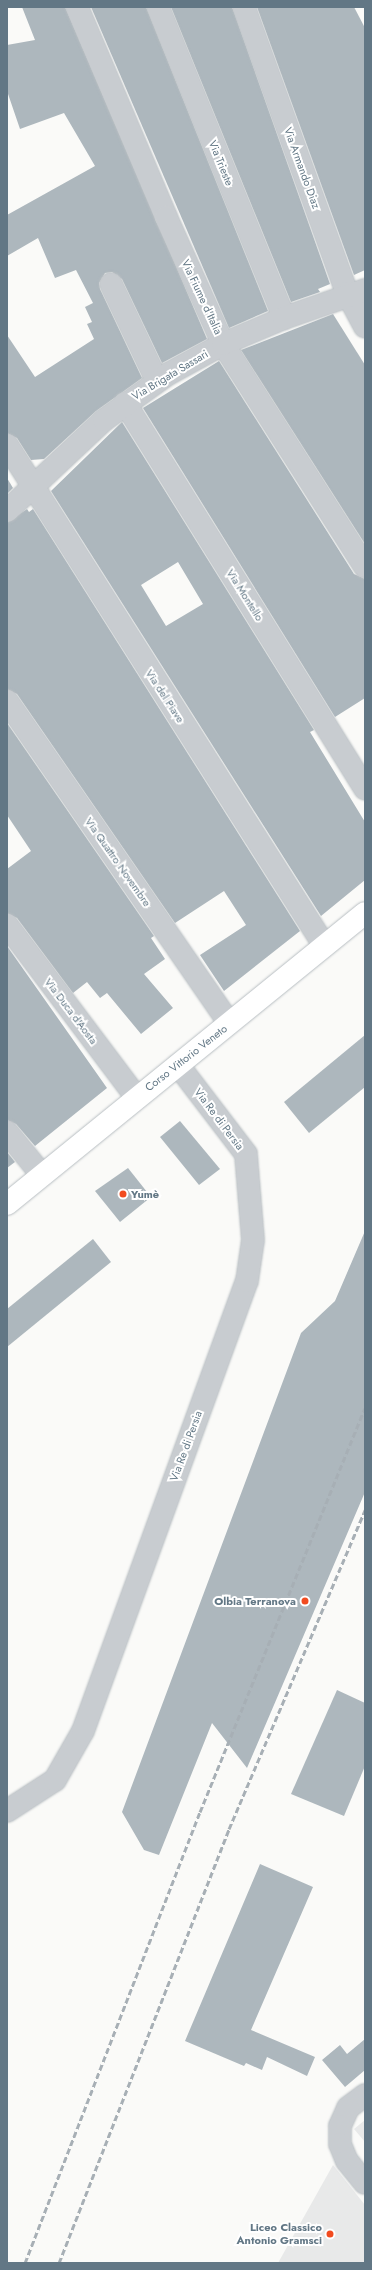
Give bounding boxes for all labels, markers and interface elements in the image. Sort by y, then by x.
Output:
street label: Via Armando Diaz [281,125,323,211]
street label: Via Trieste [206,138,236,188]
street label: Via Fiume d'Italia [179,257,225,337]
street label: Via Brigata Sassari [130,347,210,403]
street label: Via Montello [224,567,266,623]
street label: Via del Piave [143,667,187,725]
street label: Via Quattro Novembre [82,815,154,909]
street label: Via Duca d'Aosta [42,975,100,1047]
street label: Corso Vittorio Veneto [142,1022,230,1094]
street label: Via Re di Persia [191,1085,247,1153]
place label: Yumè [131,1187,159,1201]
marker: Yumè [118,1189,128,1199]
street label: Via Re di Persia [167,1409,205,1483]
place label: Olbia Terranova [214,1594,296,1608]
marker: Olbia Terranova [299,1595,311,1607]
place label: Liceo Classico Antonio Gramsci [237,2221,322,2247]
marker: Liceo Classico Antonio Gramsci [325,2229,335,2239]

